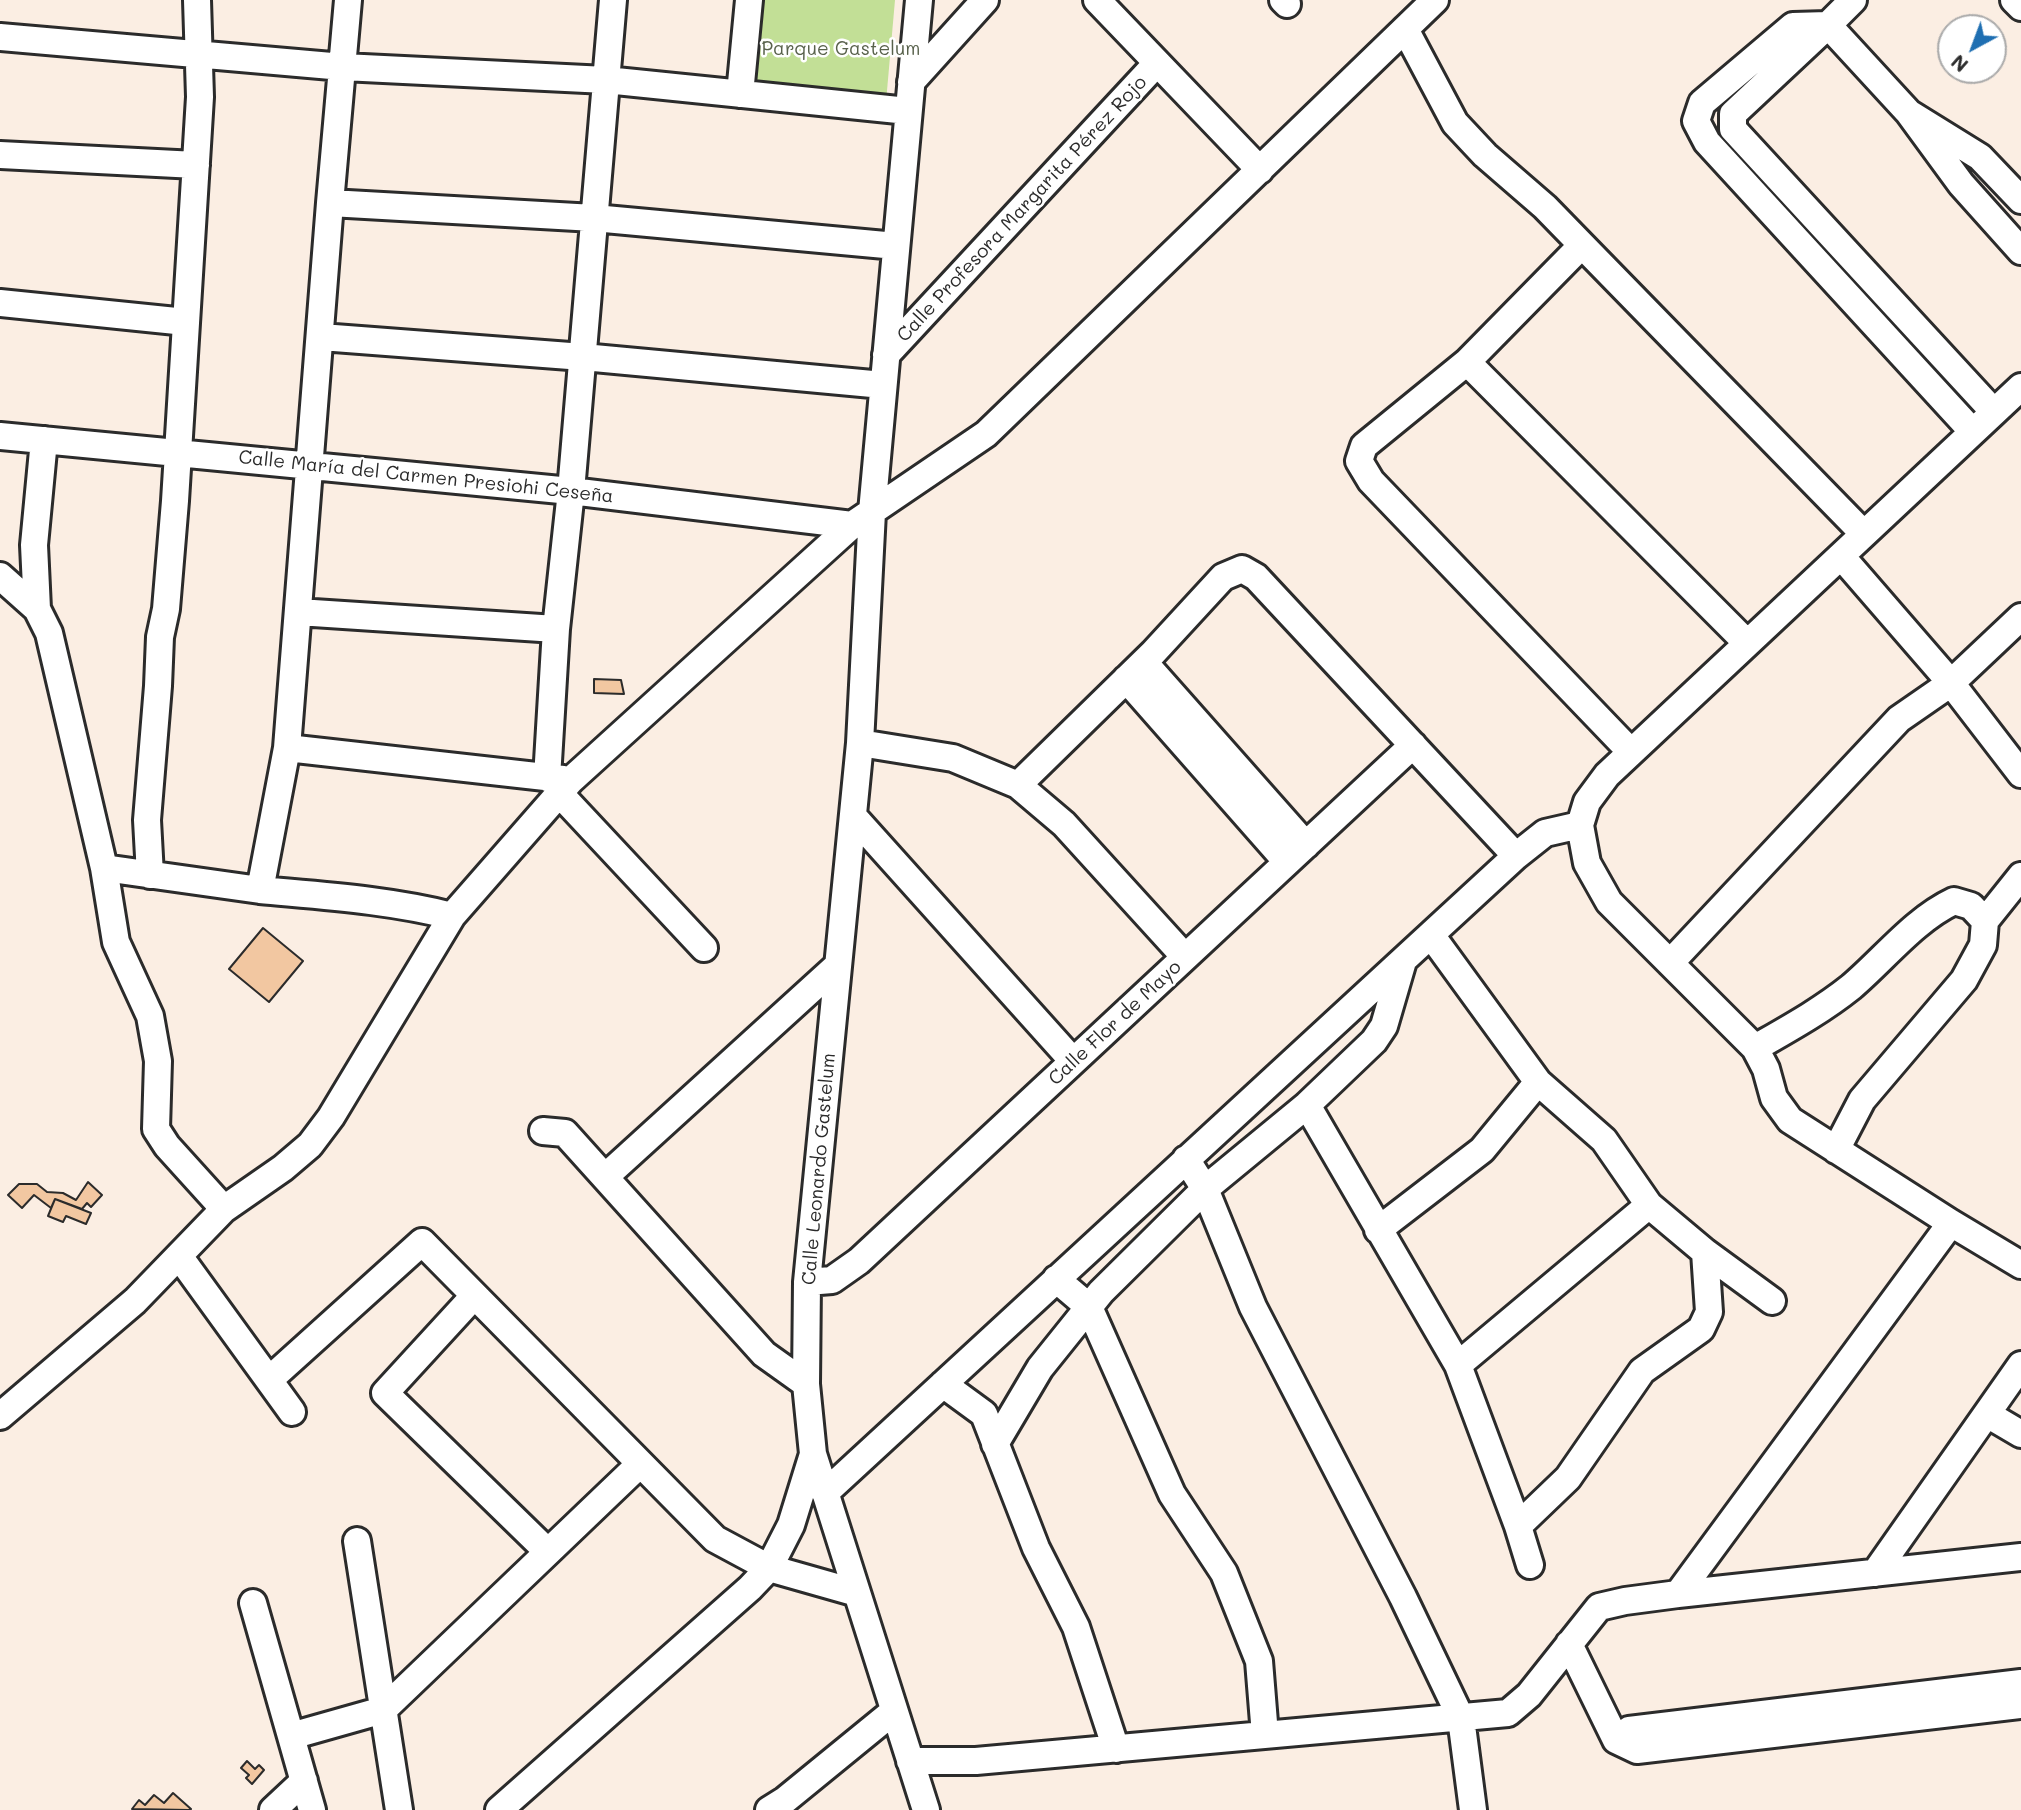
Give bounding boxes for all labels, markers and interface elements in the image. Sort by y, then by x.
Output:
north arrow [1937,14,2007,84]
park label: Parque Gastelum [762,38,920,60]
text: N [1946,50,1973,78]
street label: Calle Profesora Margarita Pérez Rojo [892,71,1152,347]
street label: Calle María del Carmen Presiohi Ceseña [237,446,615,508]
street label: Calle Flor de Mayo [1044,956,1186,1090]
street label: Calle Leonardo Gastelum [798,1052,840,1286]

